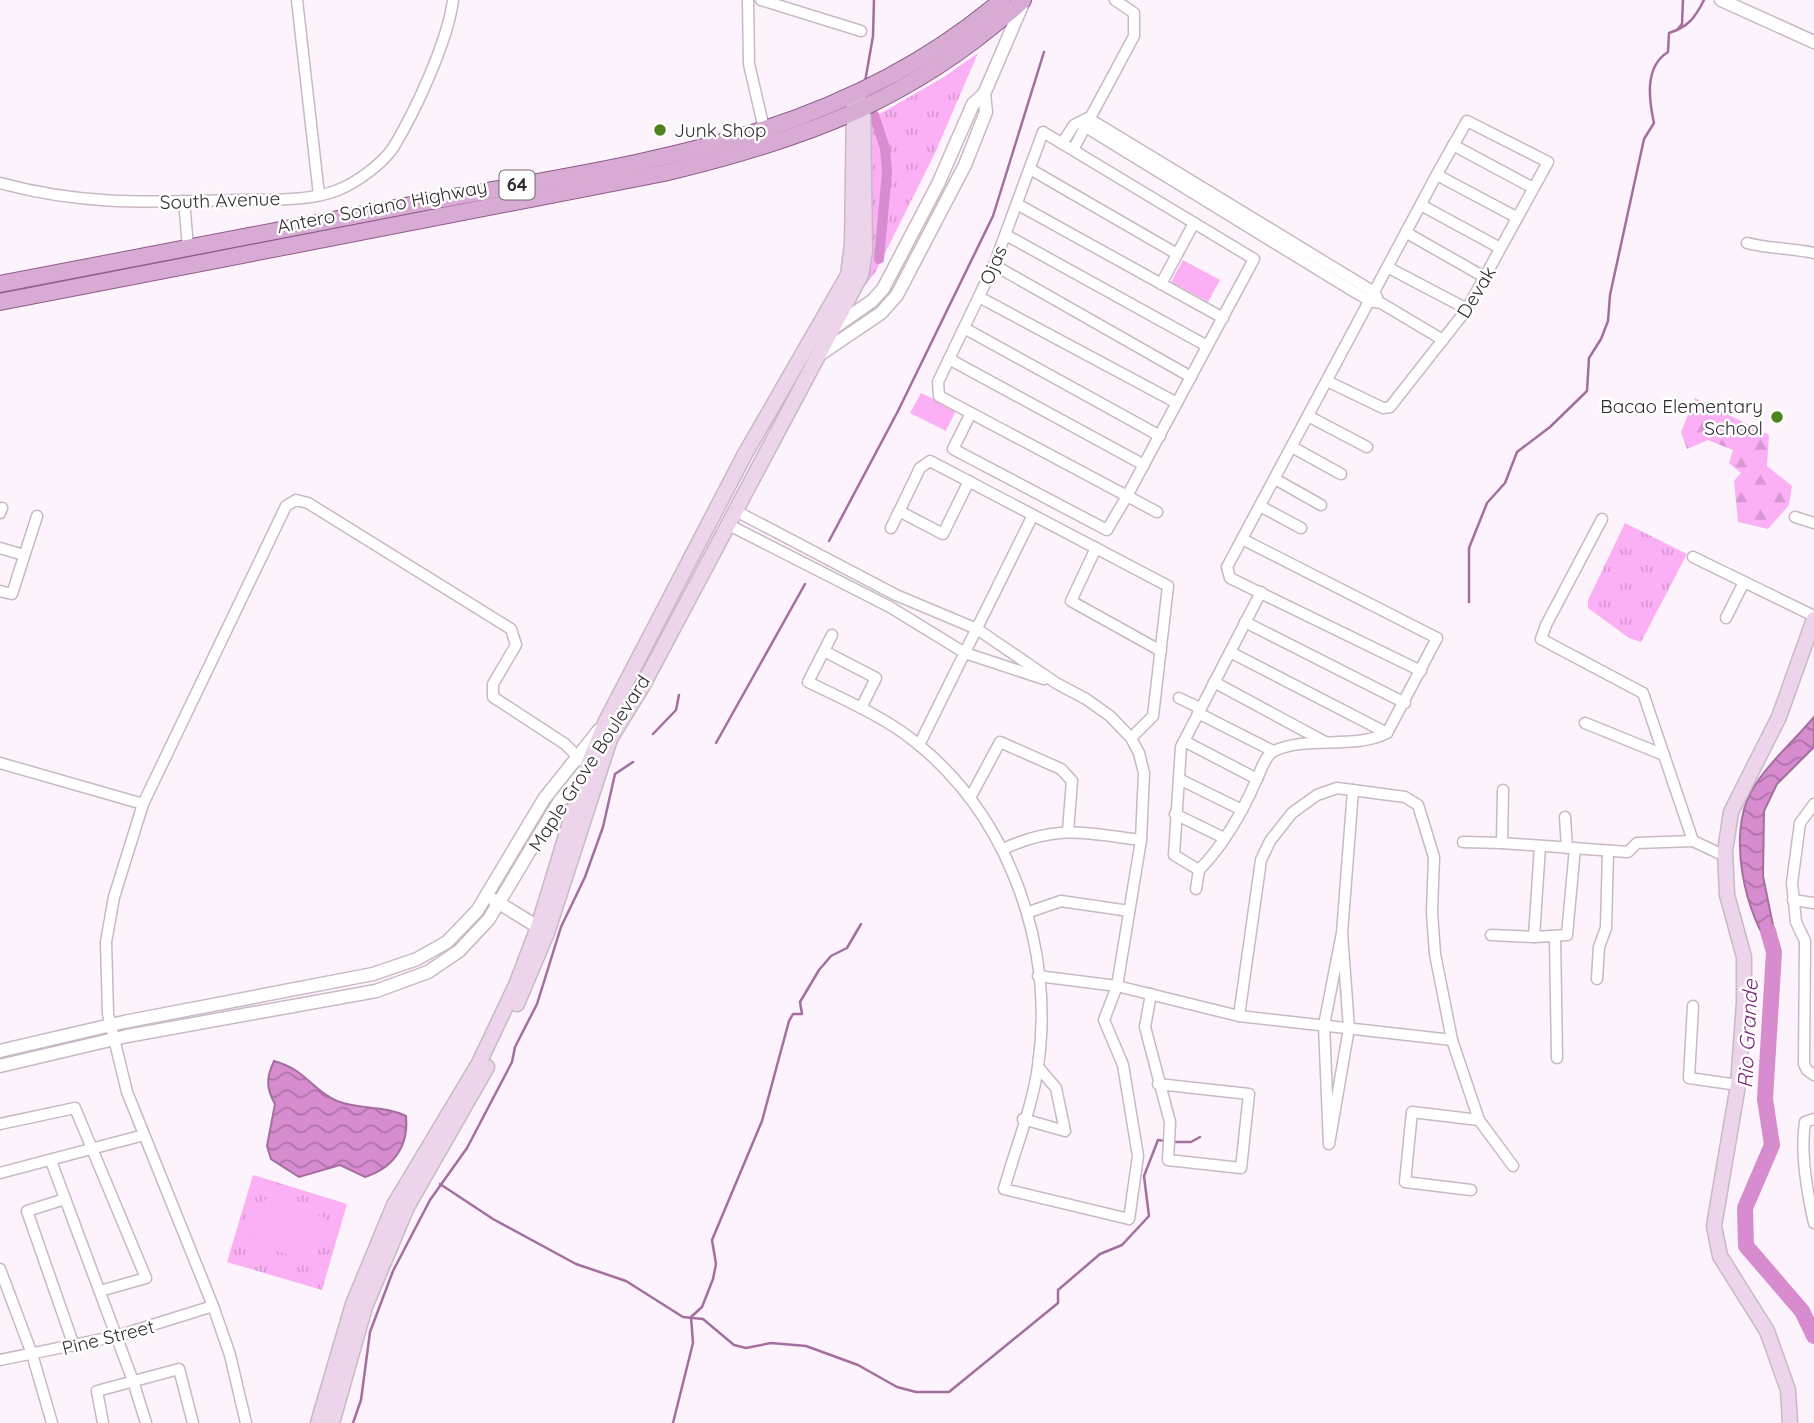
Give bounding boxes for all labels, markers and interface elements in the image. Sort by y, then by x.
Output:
place label: Junk Shop [674,118,766,142]
marker: Junk Shop [652,122,668,138]
road number: 64 [500,170,534,200]
street label: Antero Soriano Highway [275,174,489,238]
street label: South Avenue [159,186,281,214]
street label: Ojas [974,242,1012,288]
street label: Devak [1451,262,1501,322]
place label: Bacao Elementary School [1600,394,1763,440]
marker: Bacao Elementary School [1769,409,1785,425]
street label: Maple Grove Boulevard [523,670,655,856]
water label: Rio Grande [1731,978,1763,1089]
street label: Pine Street [59,1314,157,1360]

